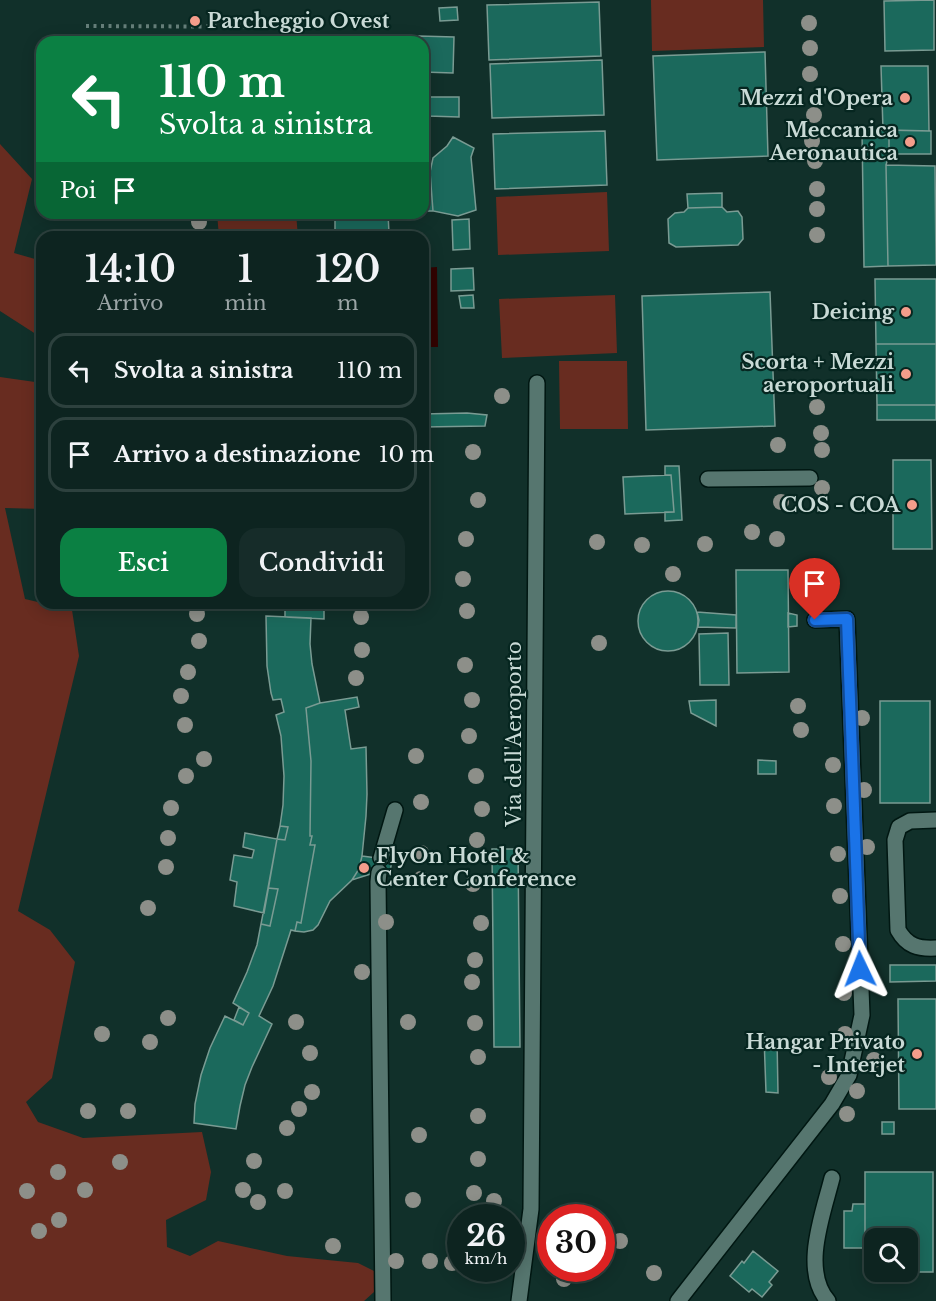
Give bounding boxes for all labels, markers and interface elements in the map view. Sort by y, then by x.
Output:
place label: Parcheggio Ovest [207,9,390,33]
marker: Parcheggio Ovest [188,14,202,28]
text: 110 m [159,56,285,108]
icon: left [60,60,138,138]
place label: Mezzi d'Opera [740,86,894,110]
marker: Mezzi d'Opera [898,91,912,105]
text: Svolta a sinistra [159,108,373,141]
place label: Meccanica Aeronautica [769,118,899,165]
marker: Meccanica Aeronautica [903,135,917,149]
icon: arrive [108,174,141,207]
text: Poi [60,177,96,204]
text: 14:10 [84,247,176,292]
text: 1 [238,247,253,292]
text: 120 [315,247,381,292]
text: Arrivo [97,291,163,315]
text: min [224,291,267,315]
text: m [337,291,359,315]
place label: Deicing [811,300,895,324]
marker: Deicing [899,305,913,319]
place label: Scorta + Mezzi aeroportuali [741,350,894,397]
icon: left [63,354,96,387]
text: Svolta a sinistra [114,357,293,384]
text: 110 m [337,357,402,384]
marker: Scorta + Mezzi aeroportuali [899,367,913,381]
icon: arrive [63,438,96,471]
text: Arrivo a destinazione [114,441,361,468]
text: 10 m [379,441,434,468]
place label: COS - COA [781,493,901,517]
marker: COS - COA [905,498,919,512]
button: Esci [60,528,227,597]
button: Condividi [239,528,405,597]
pin [789,558,840,620]
icon: arrive [798,567,831,600]
street label: Via dell'Aeroporto [502,641,526,828]
place label: FlyOn Hotel & Center Conference [376,844,577,891]
marker: FlyOn Hotel & Center Conference [357,861,371,875]
position arrow [828,937,892,1001]
place label: Hangar Privato - Interjet [746,1030,905,1077]
marker: Hangar Privato - Interjet [910,1047,924,1061]
speed limit sign: 30 [537,1204,615,1282]
text: 26 [466,1217,506,1254]
map controls [864,1228,918,1282]
button: search [864,1228,918,1282]
text: km/h [465,1249,507,1268]

